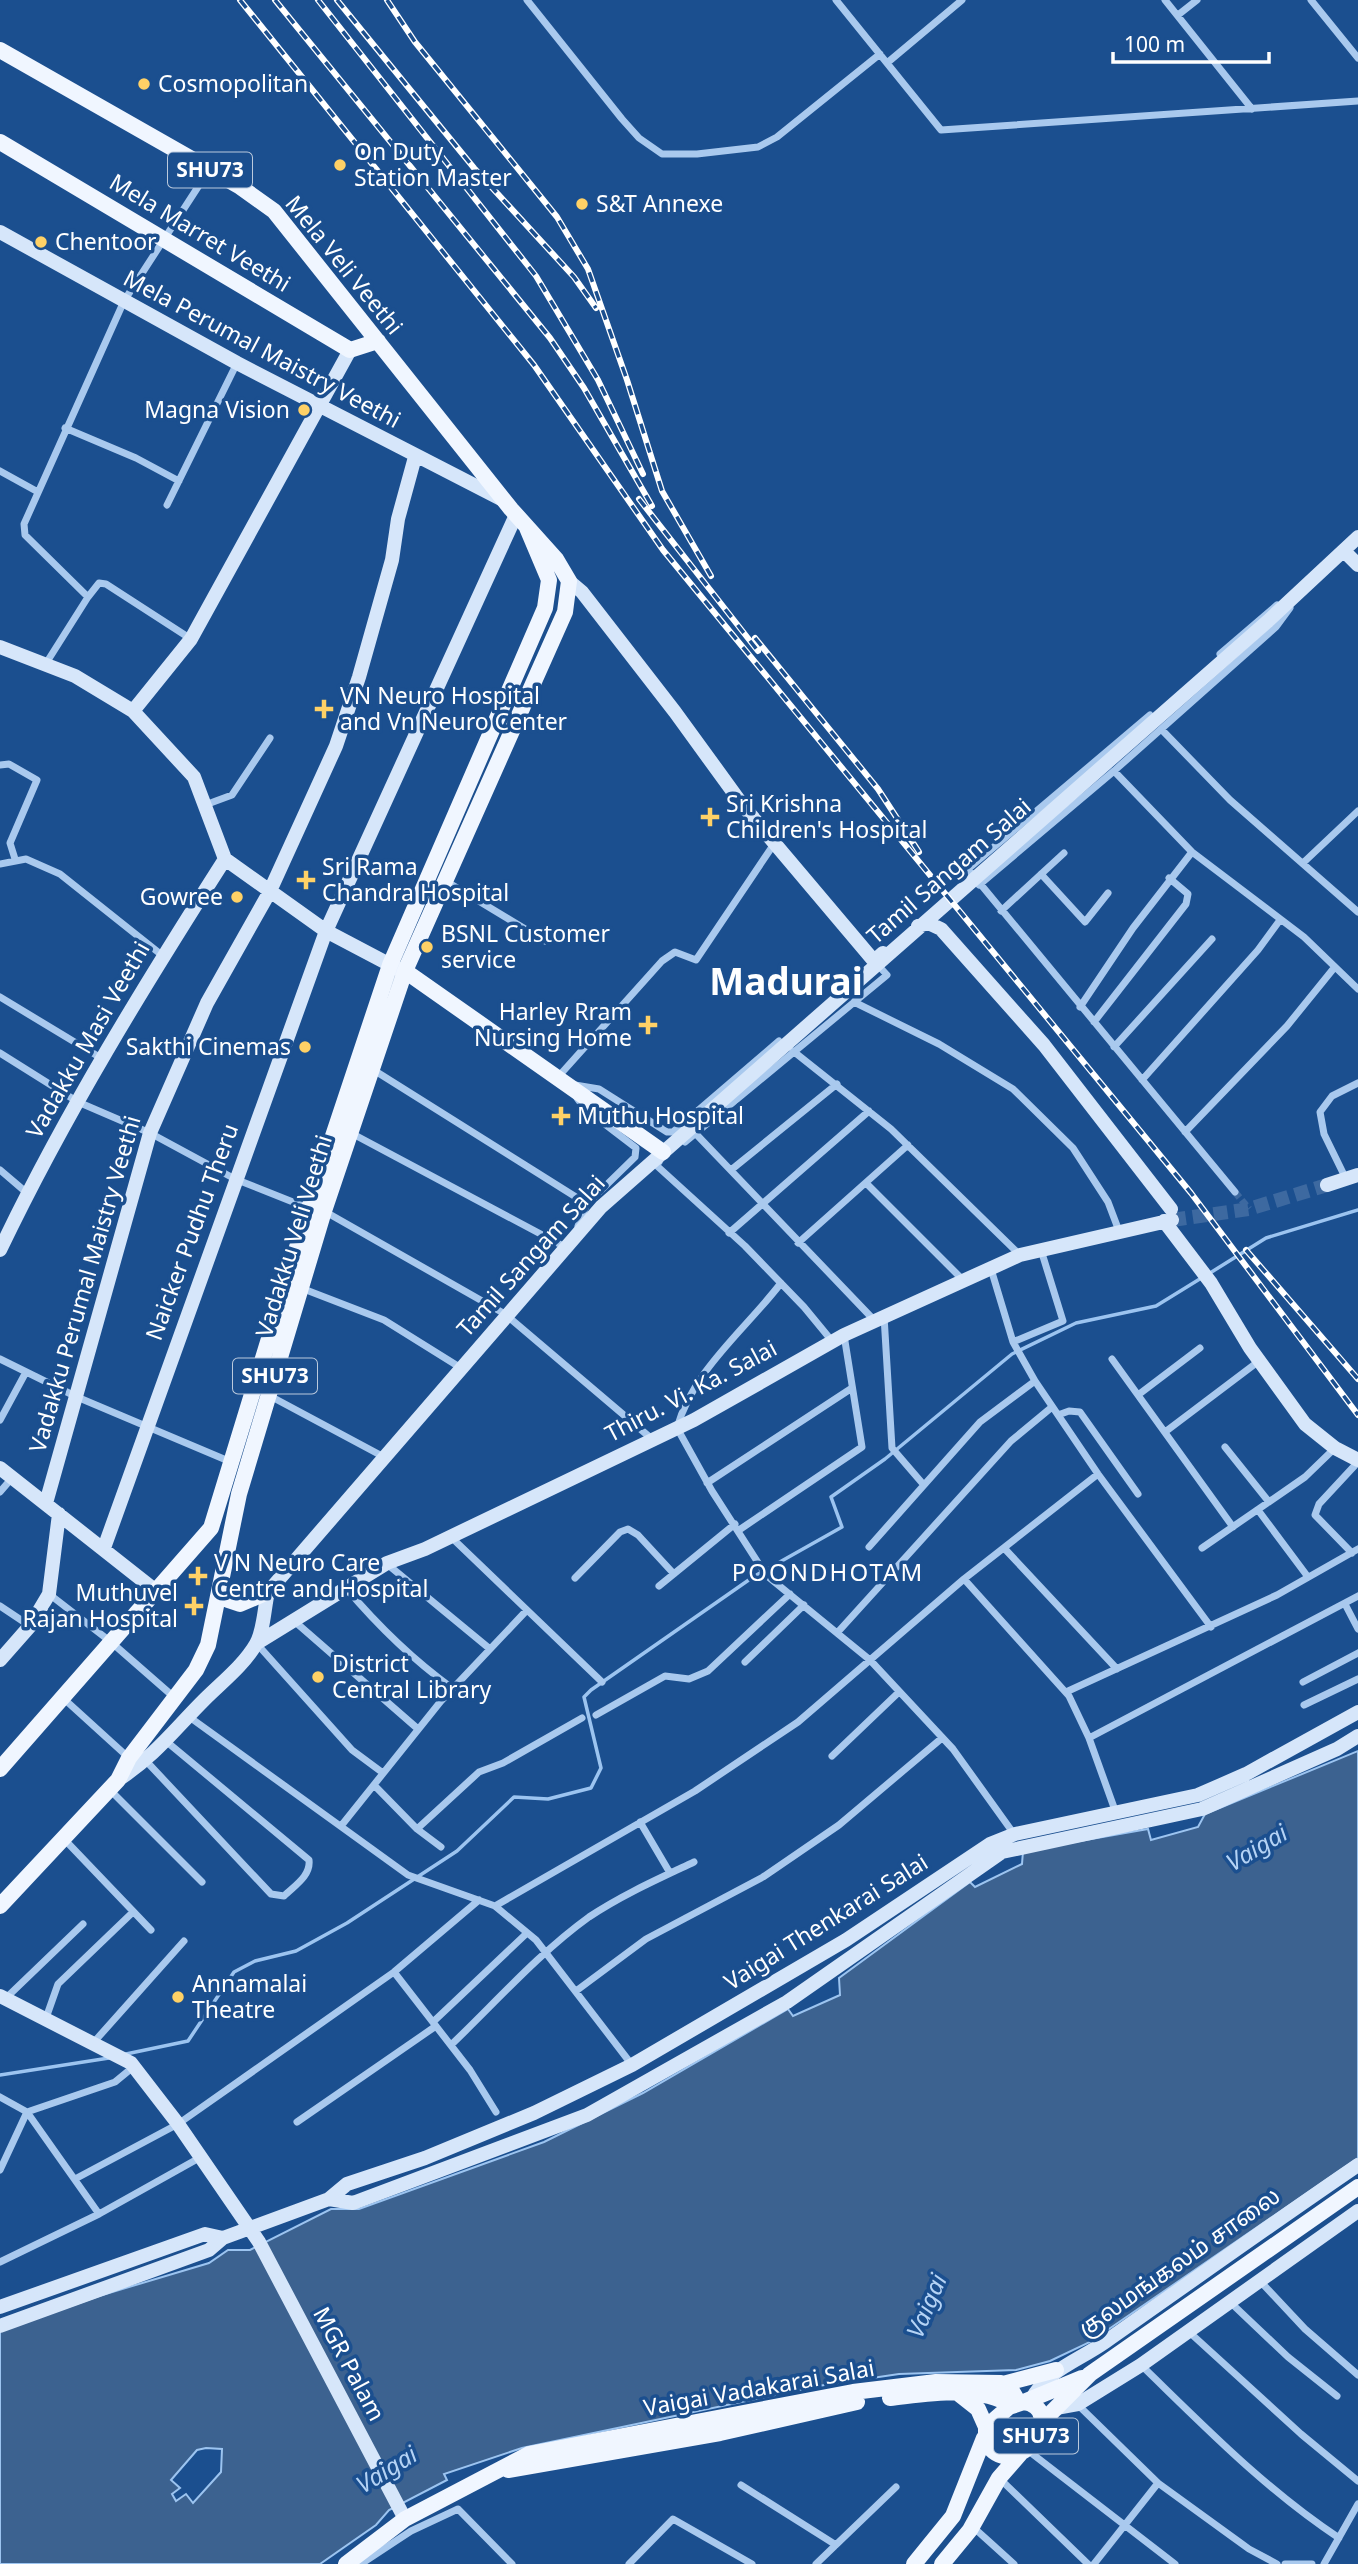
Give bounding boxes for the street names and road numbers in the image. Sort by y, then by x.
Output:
road number: SHU73 [168,152,252,188]
street label: Mela Marret Veethi [104,165,297,299]
street label: Mela Veli Veethi [279,188,411,341]
street label: Mela Perumal Maistry Veethi [118,261,407,435]
street label: Tamil Sangam Salai [859,790,1037,950]
street label: Vadakku Masi Veethi [18,935,157,1144]
street label: Vadakku Perumal Maistry Veethi [21,1112,148,1456]
street label: Naicker Pudhu Theru [137,1119,245,1344]
street label: Vadakku Veli Veethi [247,1131,339,1341]
street label: Tamil Sangam Salai [449,1167,612,1343]
street label: Thiru. Vi. Ka. Salai [599,1331,782,1449]
road number: SHU73 [233,1358,317,1394]
street label: Vaigai Thenkarai Salai [717,1845,933,1997]
street label: குலமங்கலம் சாலை [1071,2179,1286,2343]
street label: MGR Palam [306,2301,393,2426]
street label: Vaigai Vadakarai Salai [641,2351,877,2423]
road number: SHU73 [994,2418,1078,2454]

